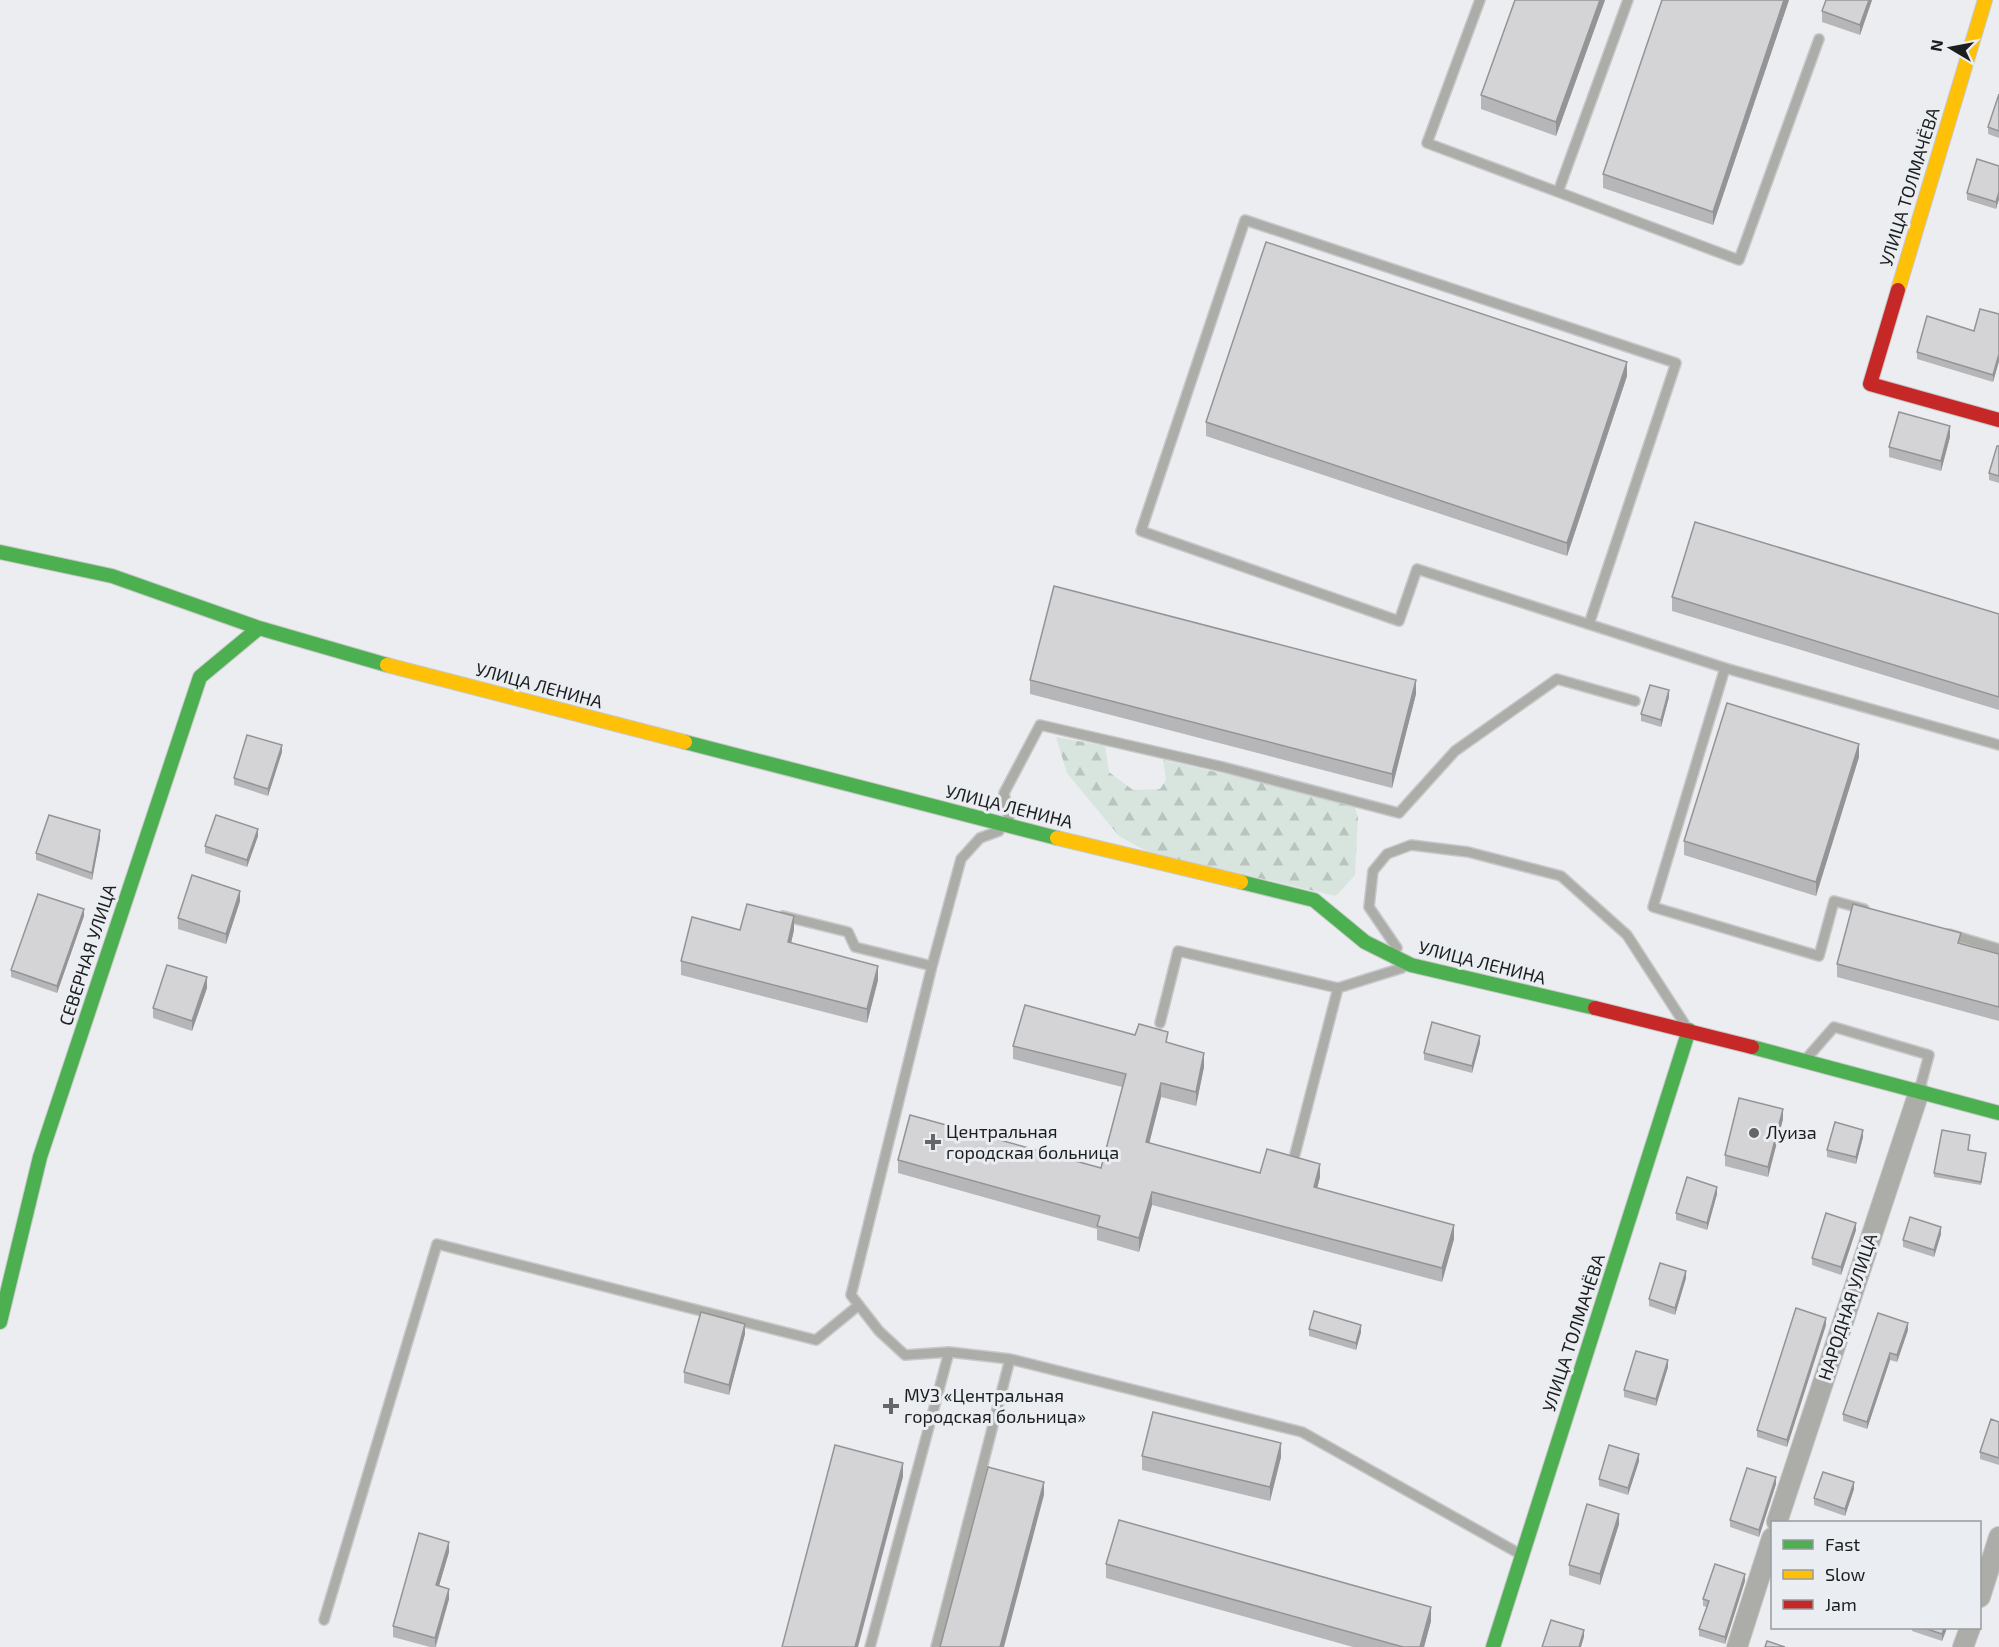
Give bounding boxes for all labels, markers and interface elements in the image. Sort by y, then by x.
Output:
north arrow [1921,18,1981,78]
text: N [1925,38,1946,53]
street label: УЛИЦА ТОЛМАЧЁВА [1874,104,1944,269]
street label: УЛИЦА ЛЕНИНА [473,658,606,713]
street label: УЛИЦА ЛЕНИНА [943,780,1076,833]
street label: СЕВЕРНАЯ УЛИЦА [54,880,121,1028]
street label: УЛИЦА ЛЕНИНА [1416,936,1549,989]
place label: Центральная городская больница [946,1120,1119,1163]
place label: Луиза [1766,1121,1817,1143]
marker: Луиза [1747,1126,1761,1140]
marker: Центральная городская больница [924,1133,942,1151]
street label: НАРОДНАЯ УЛИЦА [1813,1230,1881,1383]
street label: УЛИЦА ТОЛМАЧЁВА [1537,1250,1609,1415]
place label: МУЗ «Центральная городская больница» [904,1384,1086,1427]
marker: МУЗ «Центральная городская больница» [882,1397,900,1415]
legend [1771,1521,1981,1629]
text: Fast [1825,1533,1860,1555]
text: Slow [1825,1563,1866,1585]
text: Jam [1825,1593,1857,1615]

